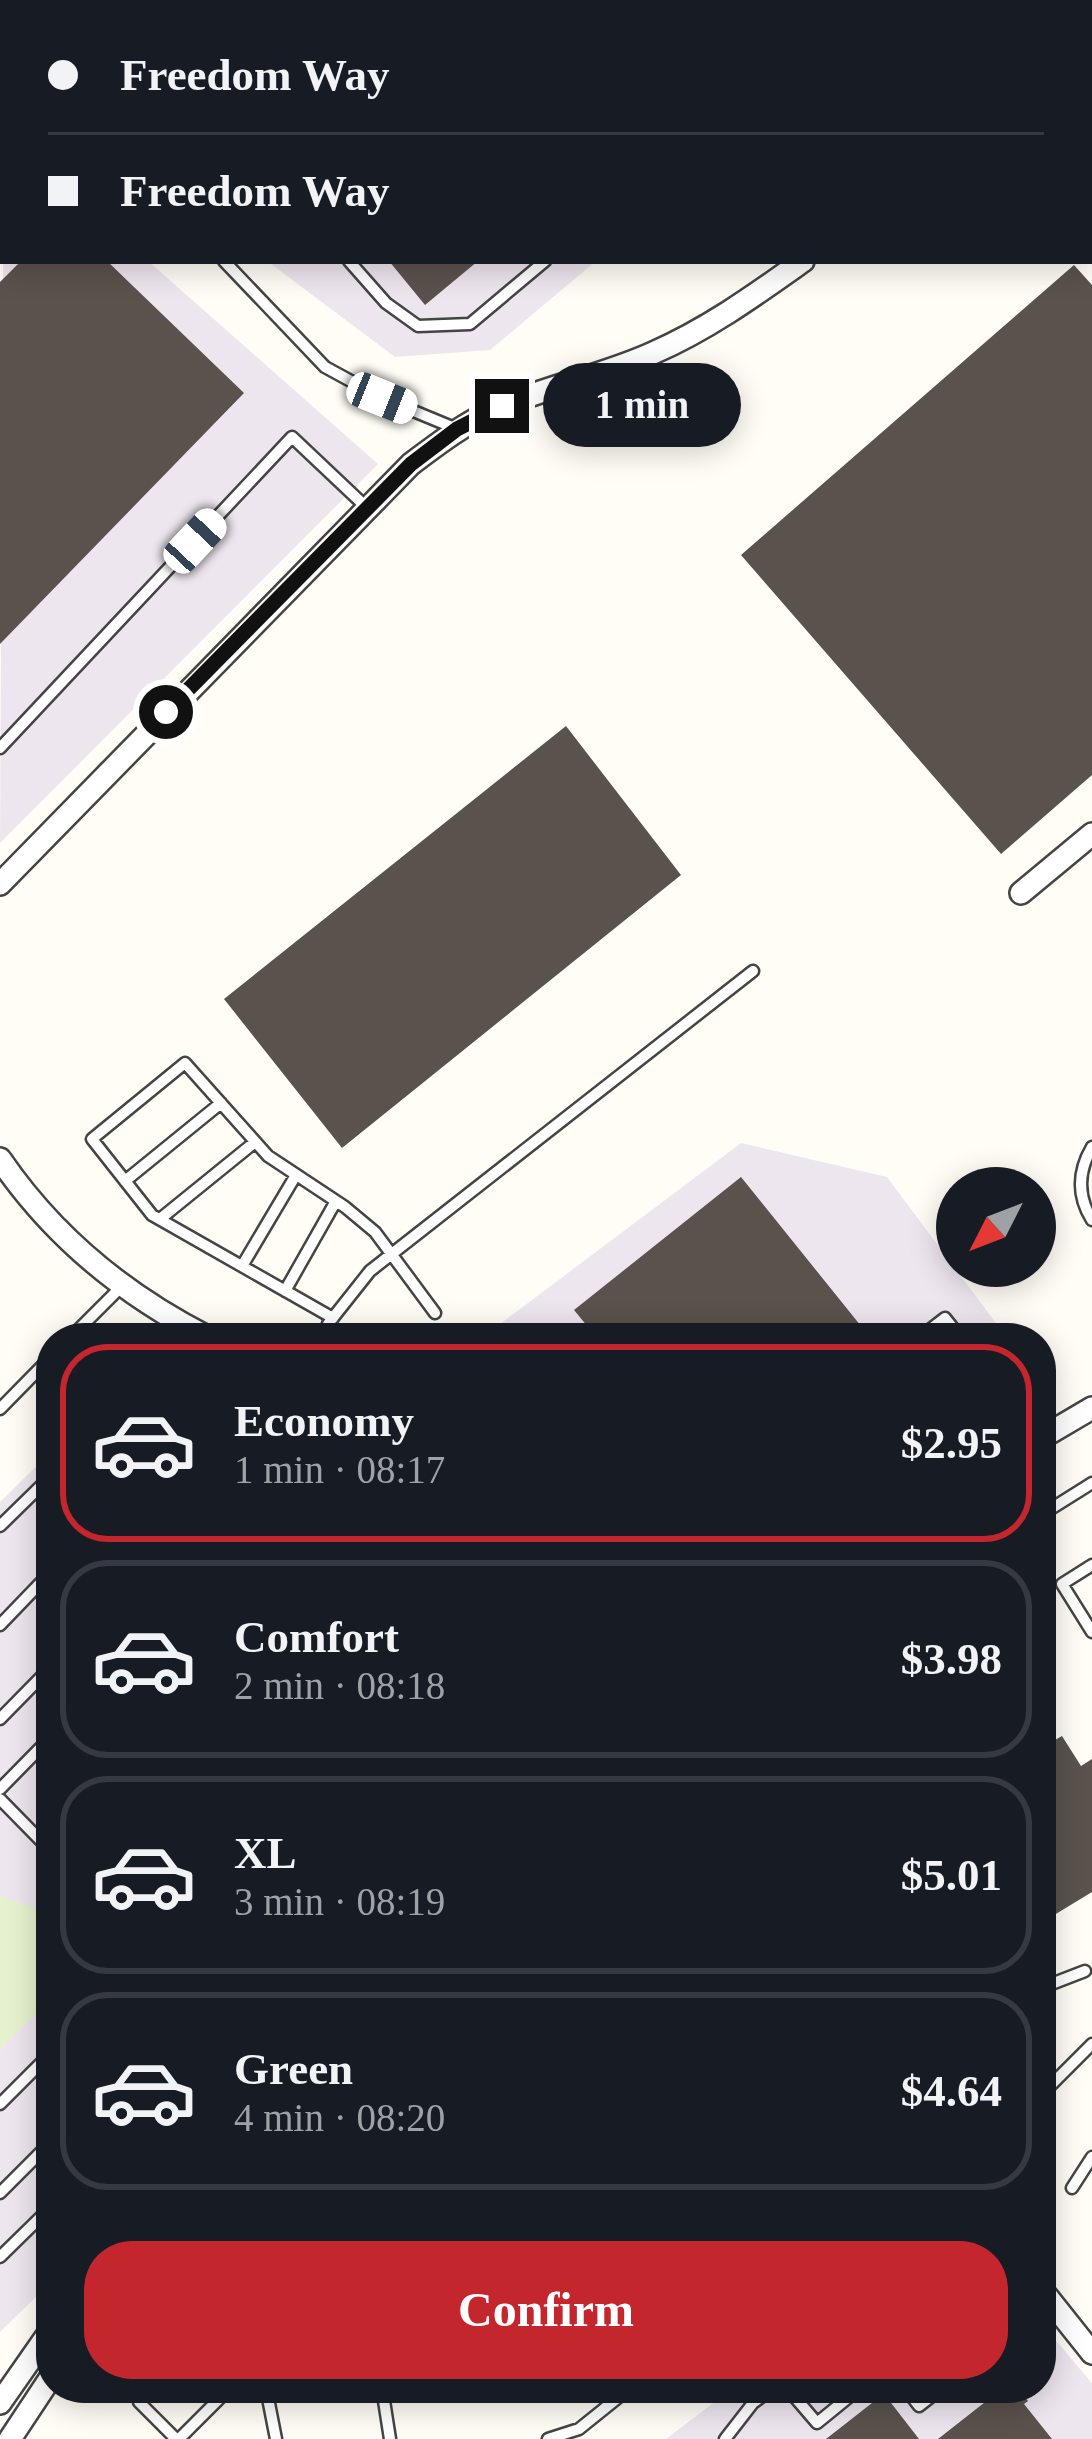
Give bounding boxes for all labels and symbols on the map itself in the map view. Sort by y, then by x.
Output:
callout: 1 min [544,364,742,448]
car [342,368,422,428]
route end [475,379,529,433]
car [157,502,233,580]
route start [139,685,193,739]
north arrow [936,1167,1056,1287]

